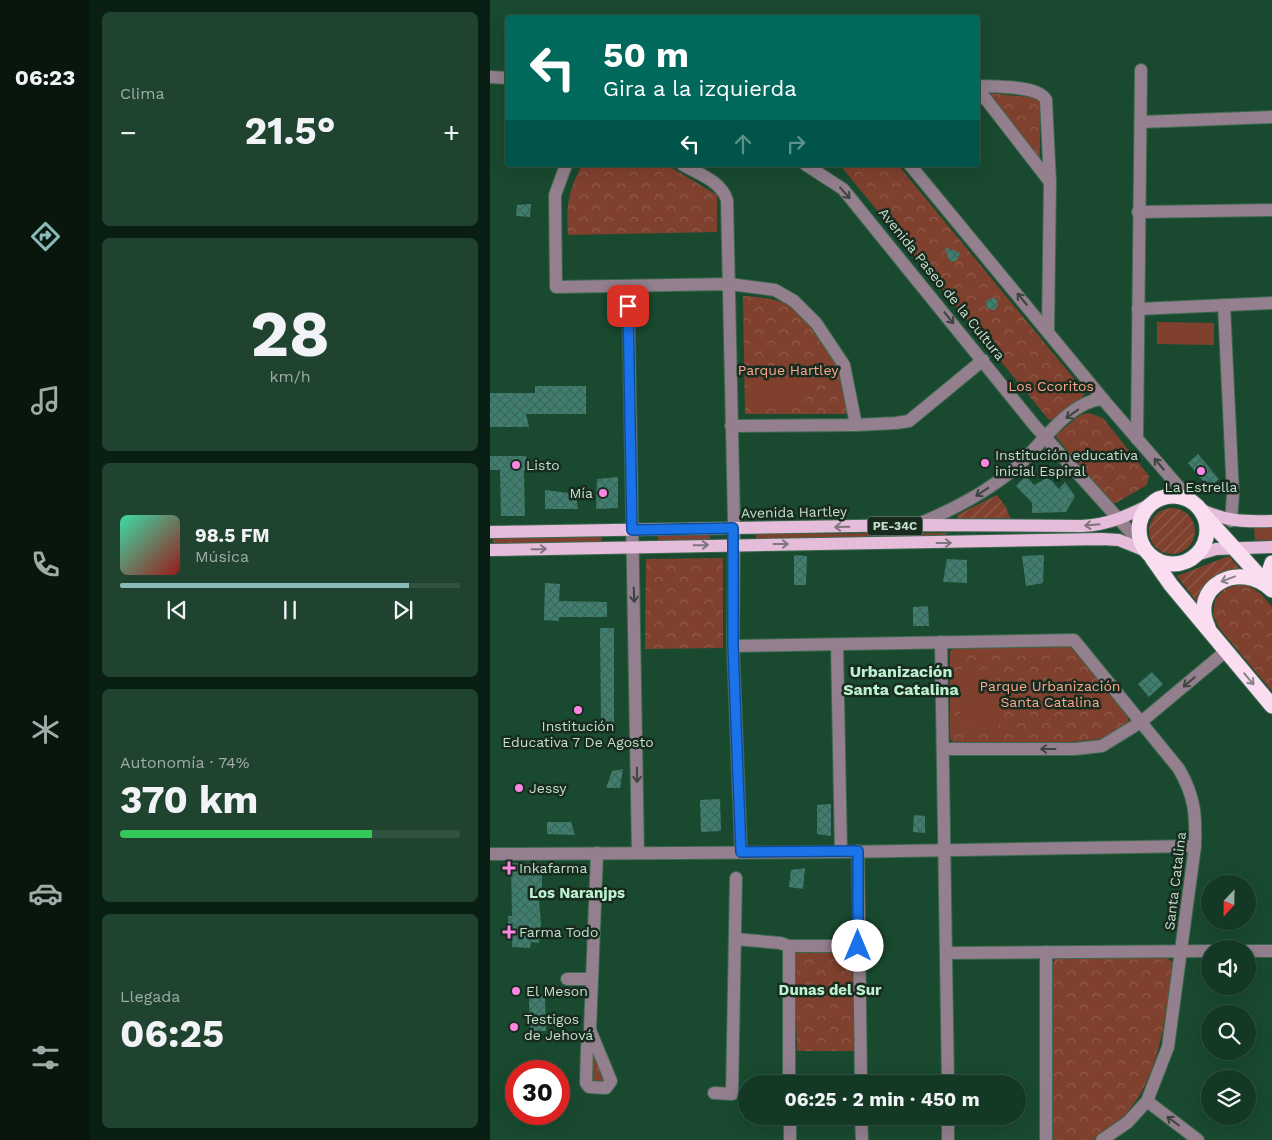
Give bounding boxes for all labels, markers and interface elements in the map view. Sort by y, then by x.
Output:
text: 50 m [603,34,689,76]
icon: left [520,35,585,100]
text: 06:23 [15,65,75,90]
text: Gira a la izquierda [603,76,797,101]
text: Clima [120,84,164,103]
text: 21.5° [244,109,336,153]
text: − [120,116,137,149]
text: + [443,116,460,149]
icon: left [676,130,704,158]
icon: ahead [729,130,757,158]
icon: right [782,130,810,158]
one-way arrow [839,186,851,199]
street label: Avenida Paseo de la Cultura [876,205,1008,363]
icon: directions [28,219,63,254]
pin [607,285,649,327]
icon: arrive [614,292,642,320]
one-way arrow [1017,293,1028,306]
text: 28 [250,296,330,372]
one-way arrow [943,311,954,324]
park label: Parque Hartley [738,362,839,378]
text: km/h [269,367,311,386]
park label: Los Ccoritos [1008,378,1094,394]
icon: music [28,383,63,418]
one-way arrow [1065,408,1079,419]
place label: Institución educativa inicial Espiral [995,447,1138,479]
place label: Listo [526,457,560,473]
marker: Institución educativa inicial Espiral [979,457,991,469]
one-way arrow [1153,458,1165,471]
marker: Listo [510,459,522,471]
marker: La Estrella [1195,465,1207,477]
place label: La Estrella [1165,479,1238,495]
place label: Mía [569,485,593,501]
marker: Mía [597,487,609,499]
one-way arrow [976,487,990,497]
street label: Avenida Hartley [741,503,848,521]
road number: PE-34C [868,516,922,536]
one-way arrow [1084,521,1100,530]
one-way arrow [834,522,850,531]
text: 98.5 FM [195,524,270,547]
one-way arrow [936,538,952,548]
one-way arrow [773,539,789,549]
one-way arrow [692,540,709,550]
one-way arrow [530,544,546,553]
icon: phone [28,547,63,582]
text: Música [195,547,249,566]
one-way arrow [1221,575,1236,584]
one-way arrow [629,587,638,603]
icon: previous [163,596,191,624]
icon: pause [276,596,304,624]
icon: next [389,596,417,624]
district label: Urbanización Santa Catalina [843,662,959,699]
one-way arrow [1244,672,1255,685]
one-way arrow [1183,677,1196,688]
park label: Parque Urbanización Santa Catalina [980,678,1120,710]
marker: Institución Educativa 7 De Agosto [572,704,584,716]
icon: climate [28,712,63,747]
place label: Institución Educativa 7 De Agosto [502,718,654,750]
one-way arrow [1040,744,1056,754]
text: Autonomía · 74% [120,753,250,772]
one-way arrow [632,766,642,783]
text: 370 km [120,778,258,822]
place label: Jessy [529,780,567,796]
marker: Jessy [513,782,525,794]
street label: Santa Catalina [1161,831,1189,931]
place label: Inkafarma [519,860,587,876]
marker: Inkafarma [503,862,515,874]
north arrow [1201,875,1256,930]
map controls [1201,875,1256,1125]
icon: car [28,876,63,911]
district label: Los Naranjps [529,884,625,902]
position arrow [831,919,883,971]
place label: Farma Todo [519,924,598,940]
marker: Farma Todo [503,926,515,938]
button: sound [1201,940,1256,995]
district label: Dunas del Sur [779,981,882,999]
place label: El Meson [526,983,588,999]
marker: El Meson [510,985,522,997]
text: Llegada [120,987,180,1006]
button: search [1201,1005,1256,1060]
place label: Testigos de Jehová [524,1011,593,1043]
text: 06:25 [120,1012,224,1056]
marker: Testigos de Jehová [508,1021,520,1033]
icon: filters [28,1040,63,1075]
speed limit sign: 30 [505,1060,570,1125]
button: layers [1201,1070,1256,1125]
text: 06:25 · 2 min · 450 m [784,1088,980,1111]
one-way arrow [1167,1115,1180,1126]

